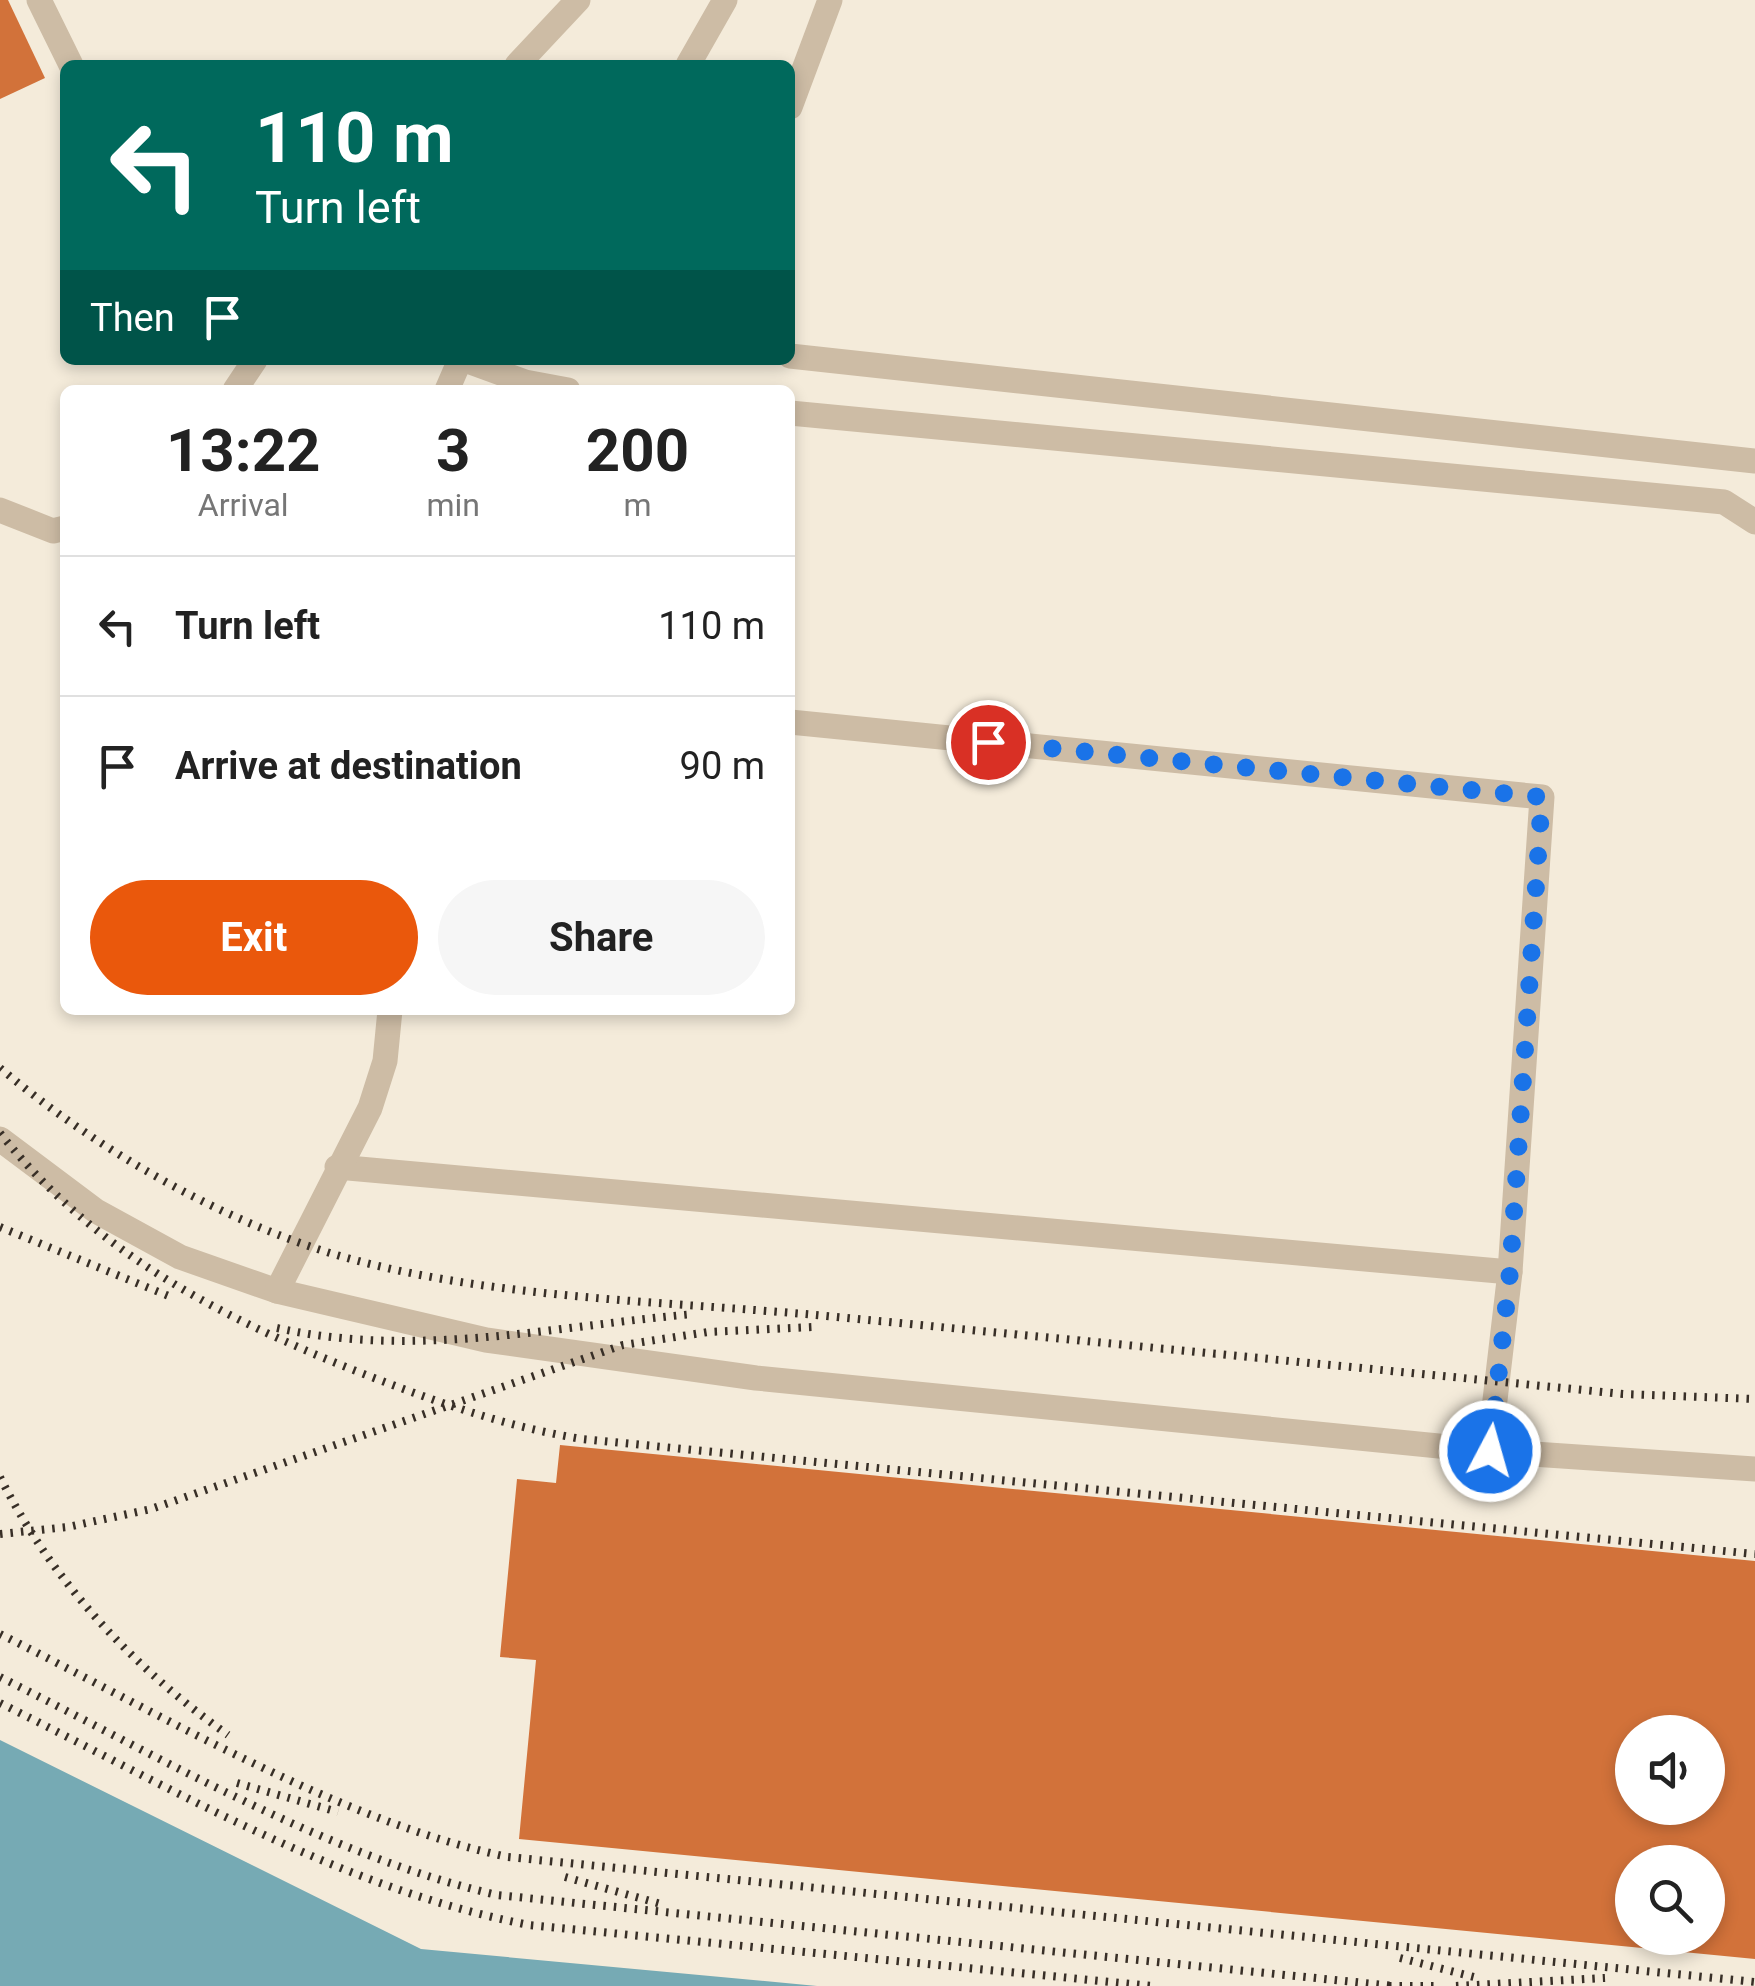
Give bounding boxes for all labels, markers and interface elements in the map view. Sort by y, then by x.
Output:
text: 110 m [255,97,454,179]
icon: left [90,100,220,230]
text: Turn left [255,181,421,234]
icon: arrive [195,290,250,345]
text: Then [90,296,175,340]
text: 13:22 [166,415,321,486]
text: 3 [436,415,470,486]
text: 200 [586,415,689,486]
text: Arrival [198,486,289,524]
text: min [426,486,480,524]
text: m [623,486,651,524]
icon: left [90,599,145,654]
text: Turn left [175,604,320,648]
text: 110 m [658,604,765,648]
pin [946,700,1031,785]
icon: arrive [961,715,1016,770]
icon: arrive [90,739,145,794]
text: Arrive at destination [175,744,522,788]
text: 90 m [680,744,765,788]
button: Exit [90,880,418,995]
button: Share [438,880,765,995]
position arrow [1438,1399,1542,1503]
map controls [1615,1715,1725,1955]
button: sound [1615,1715,1725,1825]
button: search [1615,1845,1725,1955]

